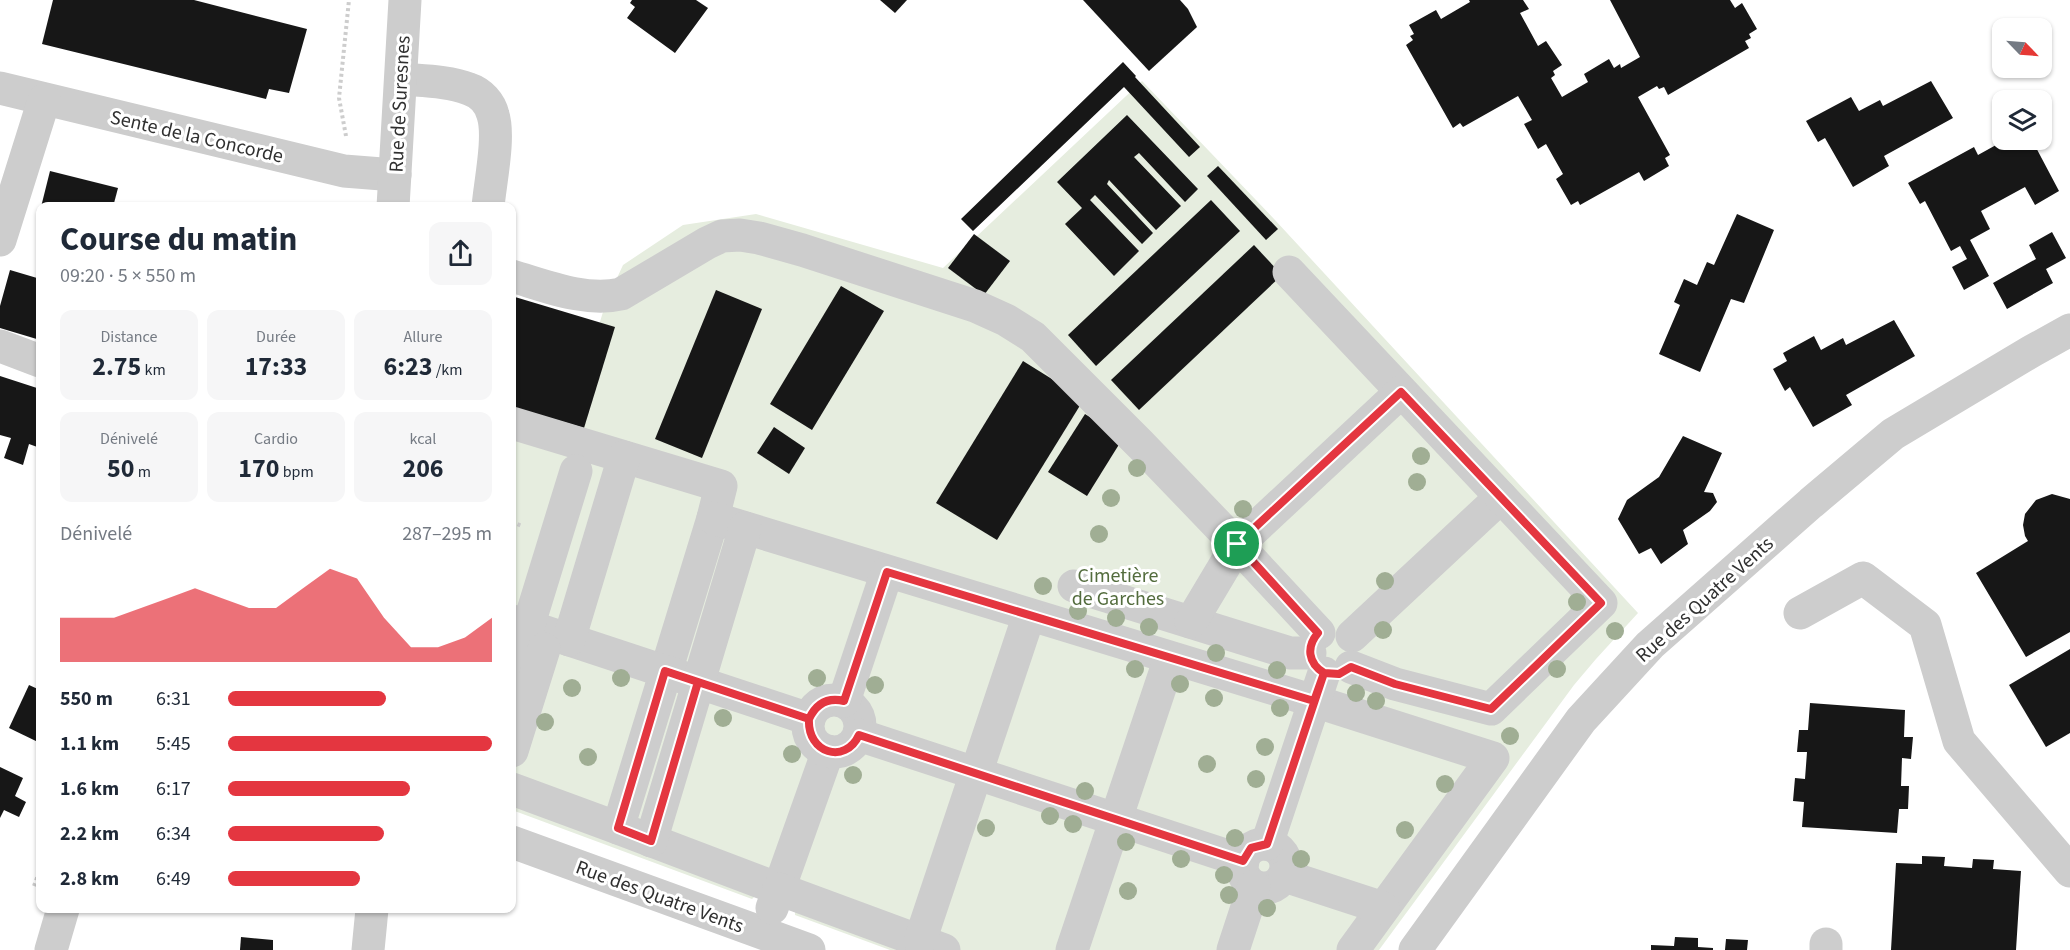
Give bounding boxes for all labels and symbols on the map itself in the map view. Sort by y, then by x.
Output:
north arrow [1992,18,2052,78]
street label: Rue de Suresnes [382,35,418,173]
street label: Sente de la Concorde [108,103,286,171]
pin [1211,518,1262,569]
street label: Rue des Quatre Vents [1630,530,1780,669]
park label: Cimetière de Garches [1072,562,1164,613]
street label: Rue des Quatre Vents [572,854,748,940]

